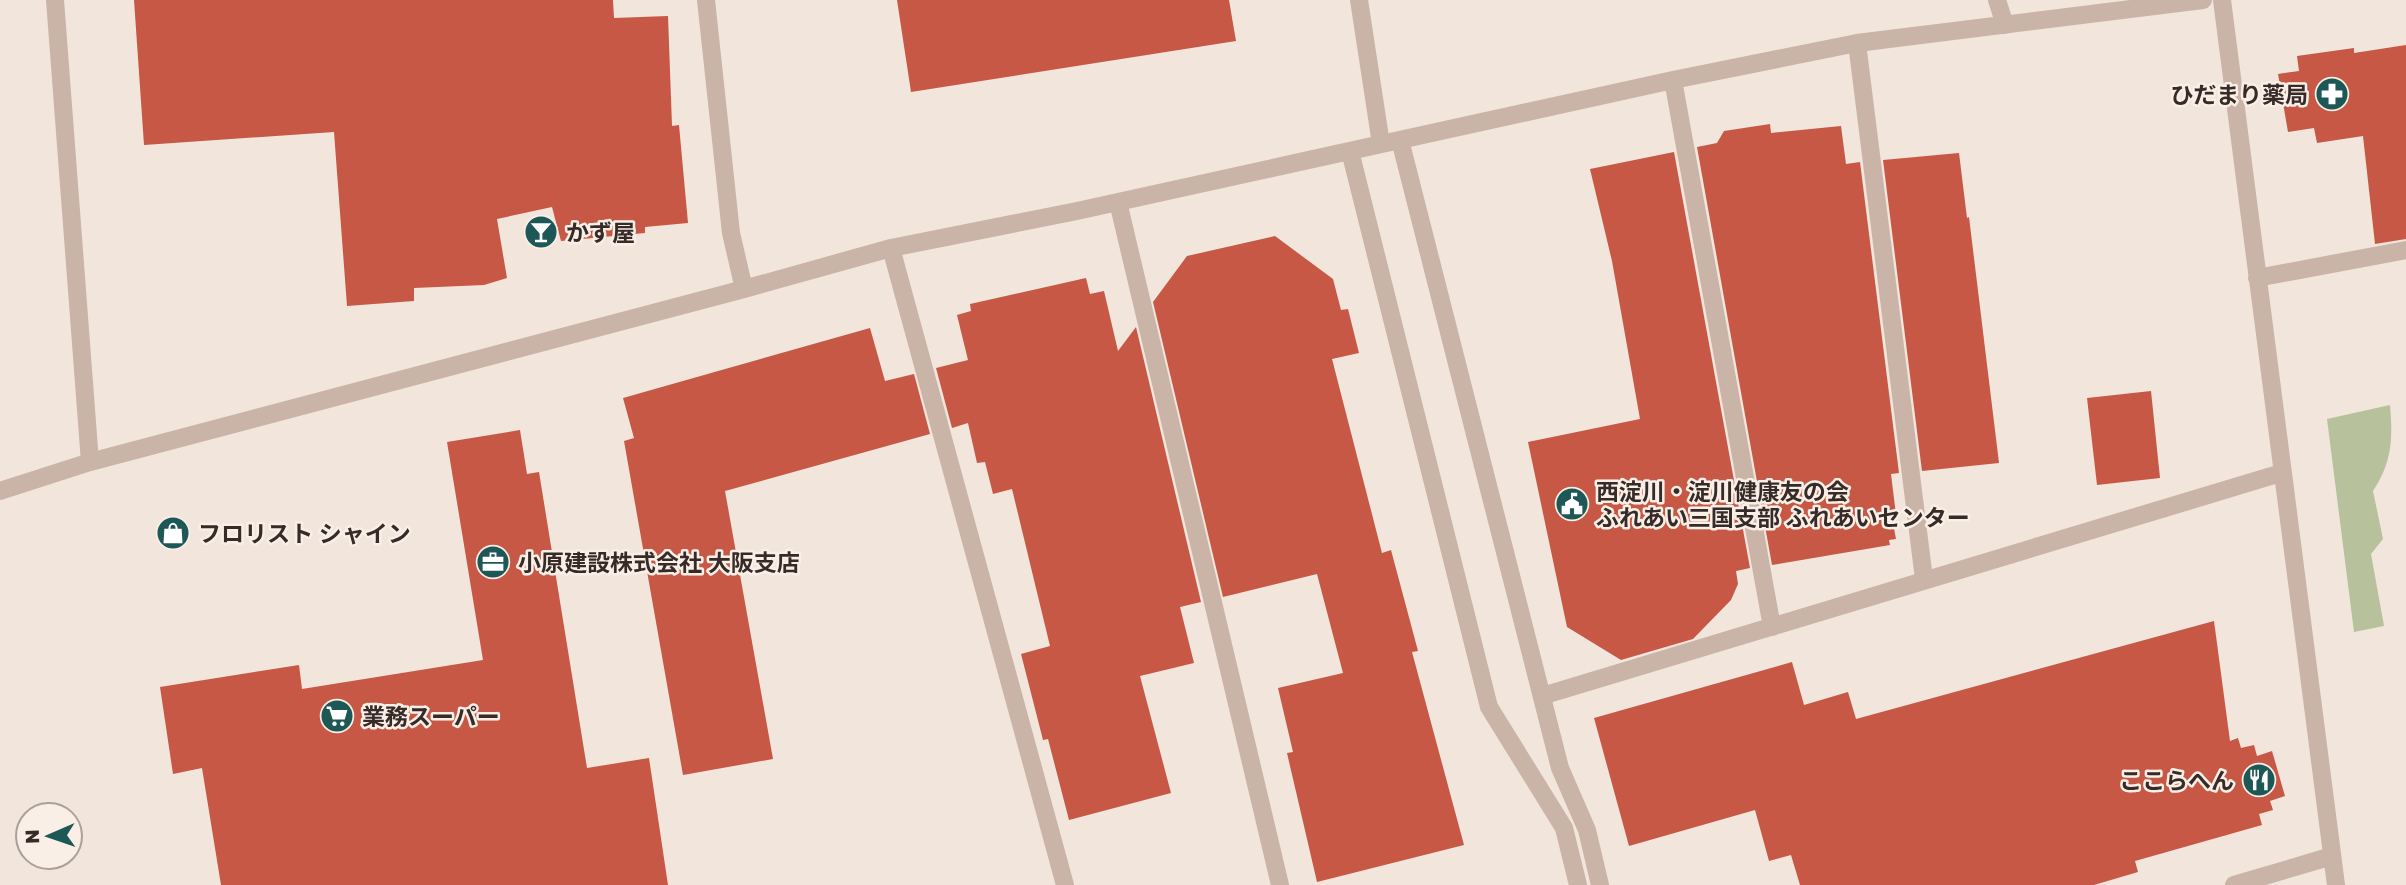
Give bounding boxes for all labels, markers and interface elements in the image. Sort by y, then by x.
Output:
pharmacy icon: ひだまり薬局 [2313,75,2351,113]
place label: ひだまり薬局 [2170,80,2308,108]
bar icon: かず屋 [522,213,560,251]
place label: かず屋 [566,218,635,246]
place label: 西淀川・淀川健康友の会 ふれあい三国支部 ふれあいセンター [1596,477,1970,531]
public building icon: 西淀川・淀川健康友の会 ふれあい三国支部 ふれあいセンター [1553,485,1591,523]
shop icon: フロリスト シャイン [154,514,192,552]
place label: フロリスト シャイン [198,519,411,547]
office icon: 小原建設株式会社 大阪支店 [474,543,512,581]
place label: 小原建設株式会社 大阪支店 [518,548,800,576]
supermarket icon: 業務スーパー [318,697,356,735]
place label: 業務スーパー [362,702,500,730]
restaurant icon: ここらへん [2240,761,2278,799]
place label: ここらへん [2119,766,2234,794]
north arrow [14,801,84,871]
text: N [20,829,43,844]

